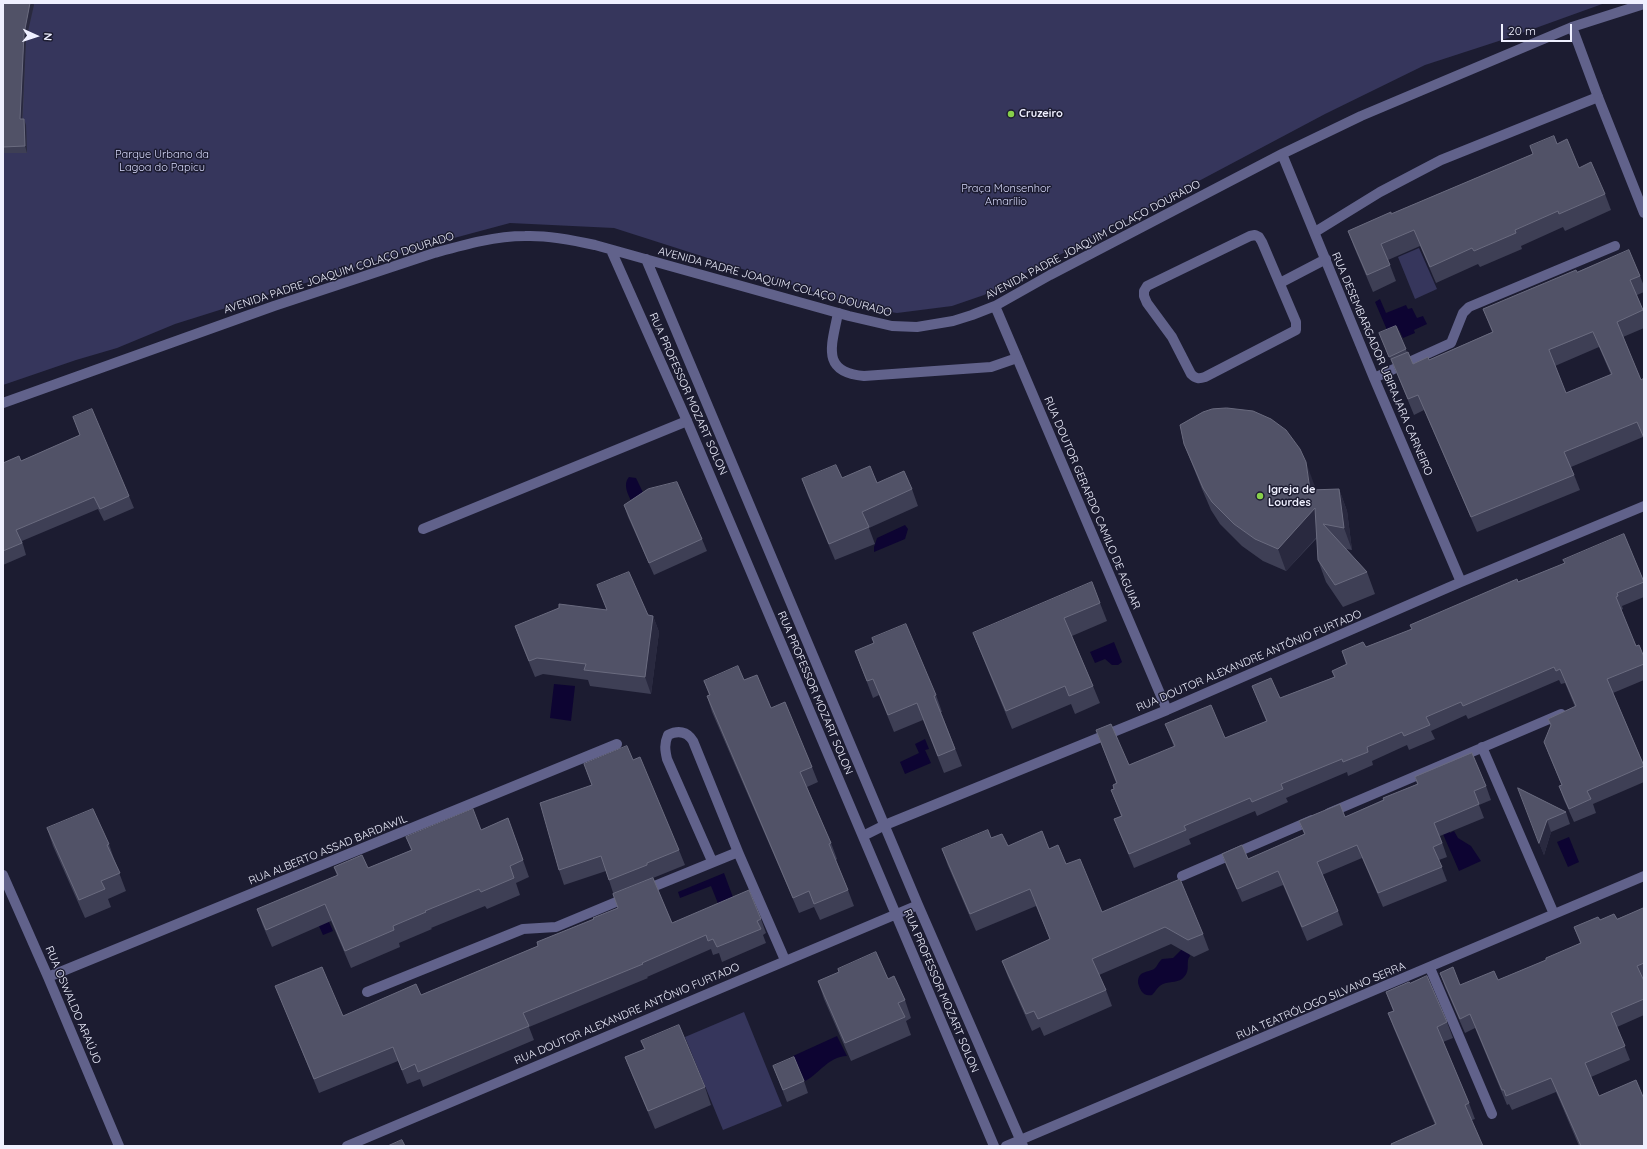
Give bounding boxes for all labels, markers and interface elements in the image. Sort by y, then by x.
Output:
north arrow [16,16,56,56]
scale bar [1503,16,1574,42]
text: 20 m [1508,23,1536,38]
text: N [41,32,55,41]
place label: Cruzeiro [1019,107,1063,121]
marker: Cruzeiro [1006,109,1016,119]
park label: Parque Urbano da Lagoa do Papicu [115,148,209,174]
street label: AVENIDA PADRE JOAQUIM COLAÇO DOURADO [983,178,1203,302]
park label: Praça Monsenhor Amarílio [961,182,1051,208]
street label: AVENIDA PADRE JOAQUIM COLAÇO DOURADO [222,229,456,317]
street label: AVENIDA PADRE JOAQUIM COLAÇO DOURADO [657,244,893,320]
street label: RUA DESEMBARGADOR UBIRAJARA CARNEIRO [1329,250,1435,478]
street label: RUA PROFESSOR MOZART SOLON [646,311,730,477]
street label: RUA DOUTOR GERARDO CAMILO DE AGUIAR [1041,395,1143,611]
place label: Igreja de Lourdes [1268,483,1315,509]
marker: Igreja de Lourdes [1255,491,1265,501]
street label: RUA DOUTOR ALEXANDRE ANTÔNIO FURTADO [1134,607,1364,715]
street label: RUA PROFESSOR MOZART SOLON [774,609,856,777]
street label: RUA ALBERTO ASSAD BARDAWIL [247,812,409,888]
street label: RUA PROFESSOR MOZART SOLON [900,907,982,1075]
street label: RUA OSWALDO ARAÚJO [42,944,104,1066]
street label: RUA TEATRÓLOGO SILVANO SERRA [1235,959,1407,1043]
street label: RUA DOUTOR ALEXANDRE ANTÔNIO FURTADO [512,960,742,1068]

